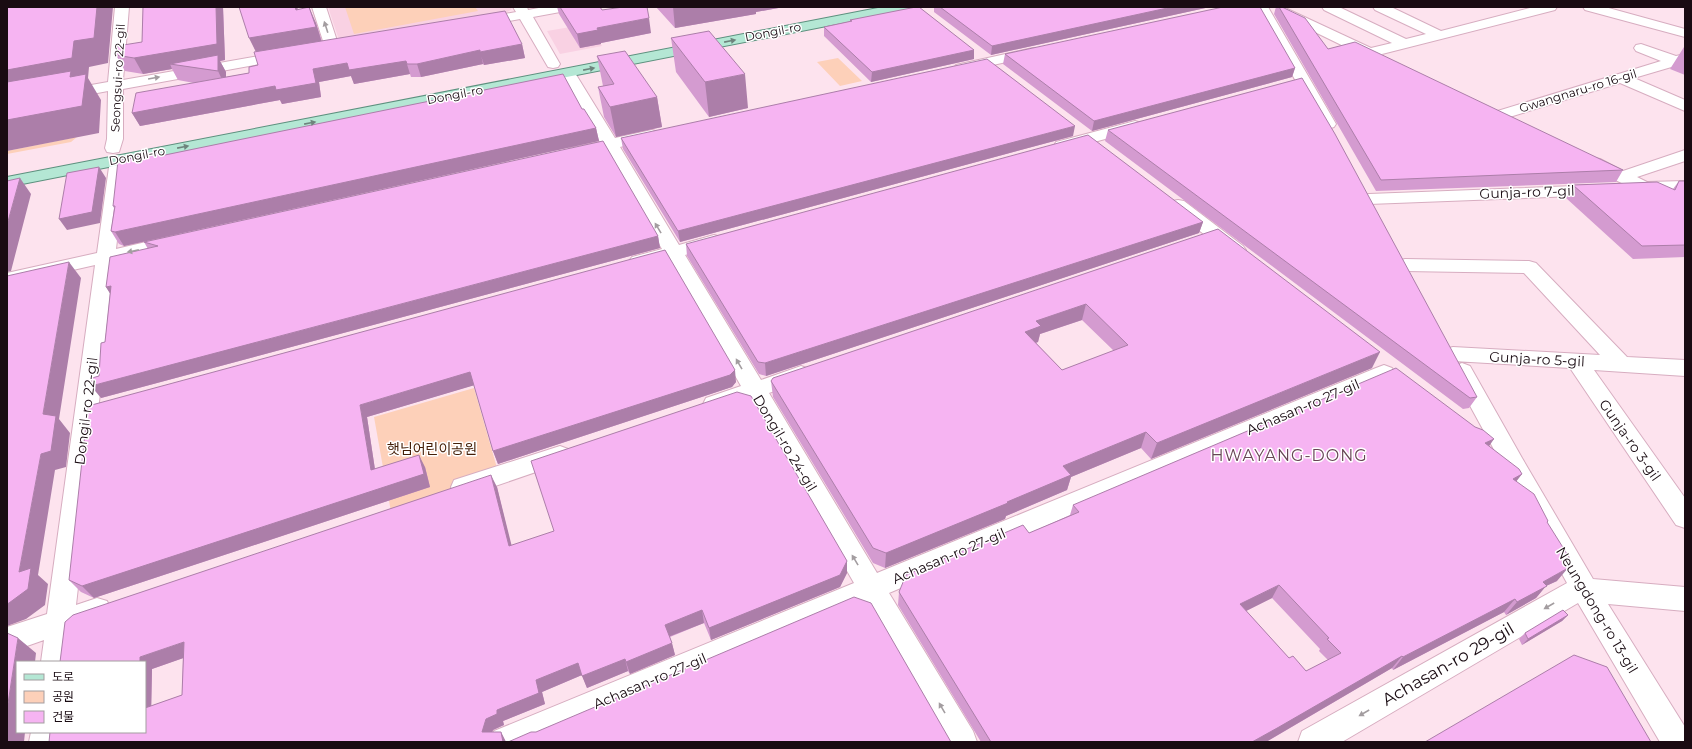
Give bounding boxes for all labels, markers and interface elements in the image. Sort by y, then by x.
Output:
street label: Dongil-ro [743,19,802,44]
one-way arrow [322,21,328,33]
street label: Seongsui-ro 22-gil [107,23,128,133]
one-way arrow [724,37,737,43]
one-way arrow [583,66,595,72]
street label: Gwangnaru-ro 16-gil [1517,66,1638,116]
one-way arrow [148,75,160,81]
street label: Dongil-ro [425,82,484,107]
one-way arrow [304,120,316,126]
street label: Dongil-ro [107,143,166,168]
one-way arrow [177,144,189,150]
street label: Gunja-ro 7-gil [1479,181,1575,203]
one-way arrow [655,222,662,234]
one-way arrow [127,248,139,254]
street label: Gunja-ro 5-gil [1489,348,1585,370]
street label: Dongil-ro 22-gil [70,356,102,466]
one-way arrow [735,358,742,370]
street label: Achasan-ro 27-gil [1244,375,1362,439]
street label: Dongil-ro 24-gil [749,391,821,495]
street label: Gunja-ro 3-gil [1595,396,1665,484]
park label: 햇님어린이공원 [387,440,477,458]
district label: HWAYANG-DONG [1210,446,1368,465]
street label: Achasan-ro 27-gil [890,524,1008,588]
street label: Neungdong-ro 13-gil [1552,543,1642,677]
one-way arrow [851,554,858,566]
one-way arrow [1543,603,1555,610]
street label: Achasan-ro 29-gil [1379,618,1517,710]
street label: Achasan-ro 27-gil [591,649,709,713]
legend [16,661,146,733]
text: 도로 [52,669,74,684]
text: 공원 [52,689,74,704]
one-way arrow [938,703,946,713]
text: 건물 [52,709,74,724]
one-way arrow [1358,710,1370,717]

